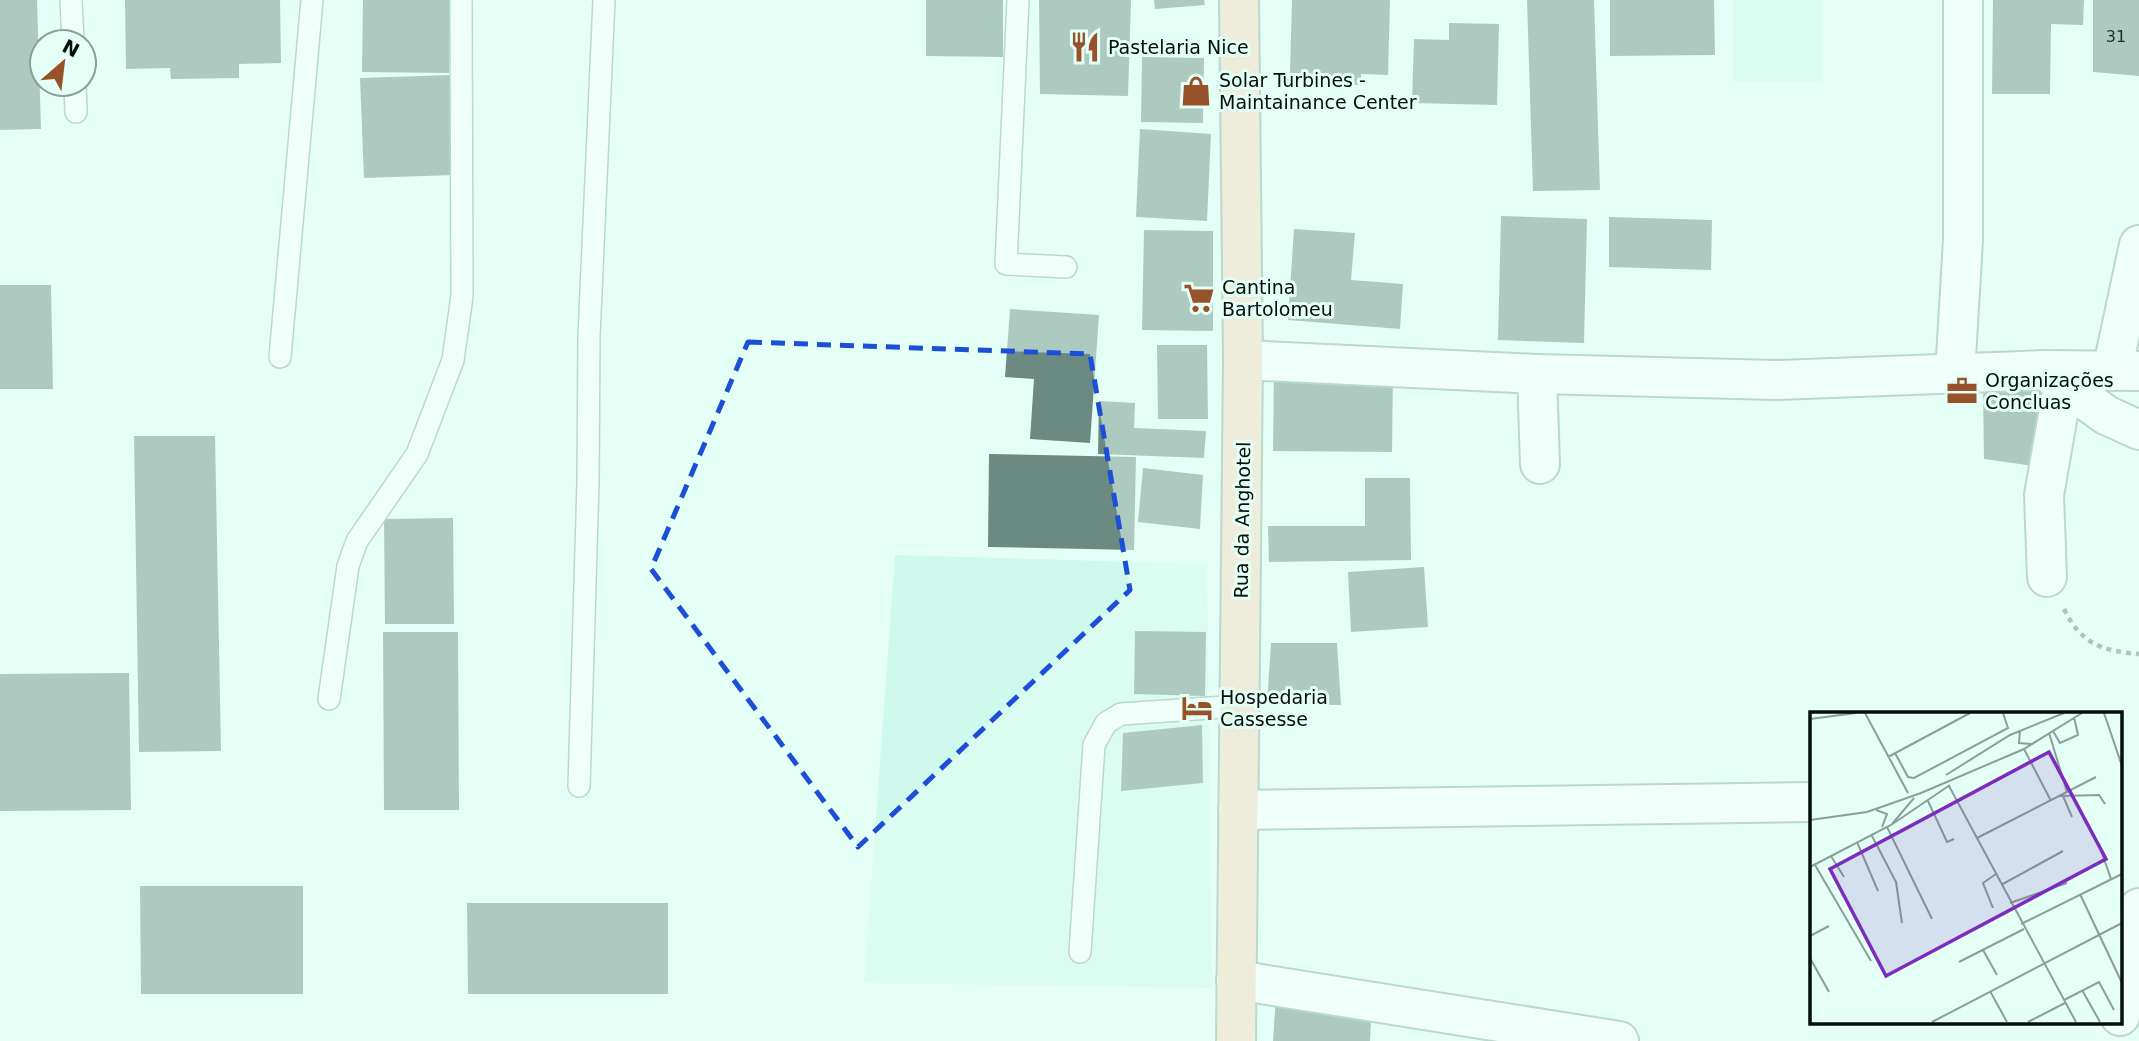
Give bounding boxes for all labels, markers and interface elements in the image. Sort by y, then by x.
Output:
house number: 31 [2106,27,2126,46]
north arrow [28,28,98,98]
restaurant icon: Pastelaria Nice [1068,30,1102,64]
text: N [59,35,83,61]
place label: Pastelaria Nice [1108,36,1249,58]
place label: Solar Turbines - Maintainance Center [1219,69,1417,113]
shop icon: Solar Turbines - Maintainance Center [1179,74,1213,108]
place label: Cantina Bartolomeu [1222,276,1333,320]
supermarket icon: Cantina Bartolomeu [1182,281,1216,315]
place label: Organizações Concluas [1985,369,2114,413]
office icon: Organizações Concluas [1945,374,1979,408]
street label: Rua da Anghotel [1230,441,1254,599]
place label: Hospedaria Cassesse [1220,686,1328,730]
hotel icon: Hospedaria Cassesse [1180,691,1214,725]
inset map [1810,712,2122,1024]

